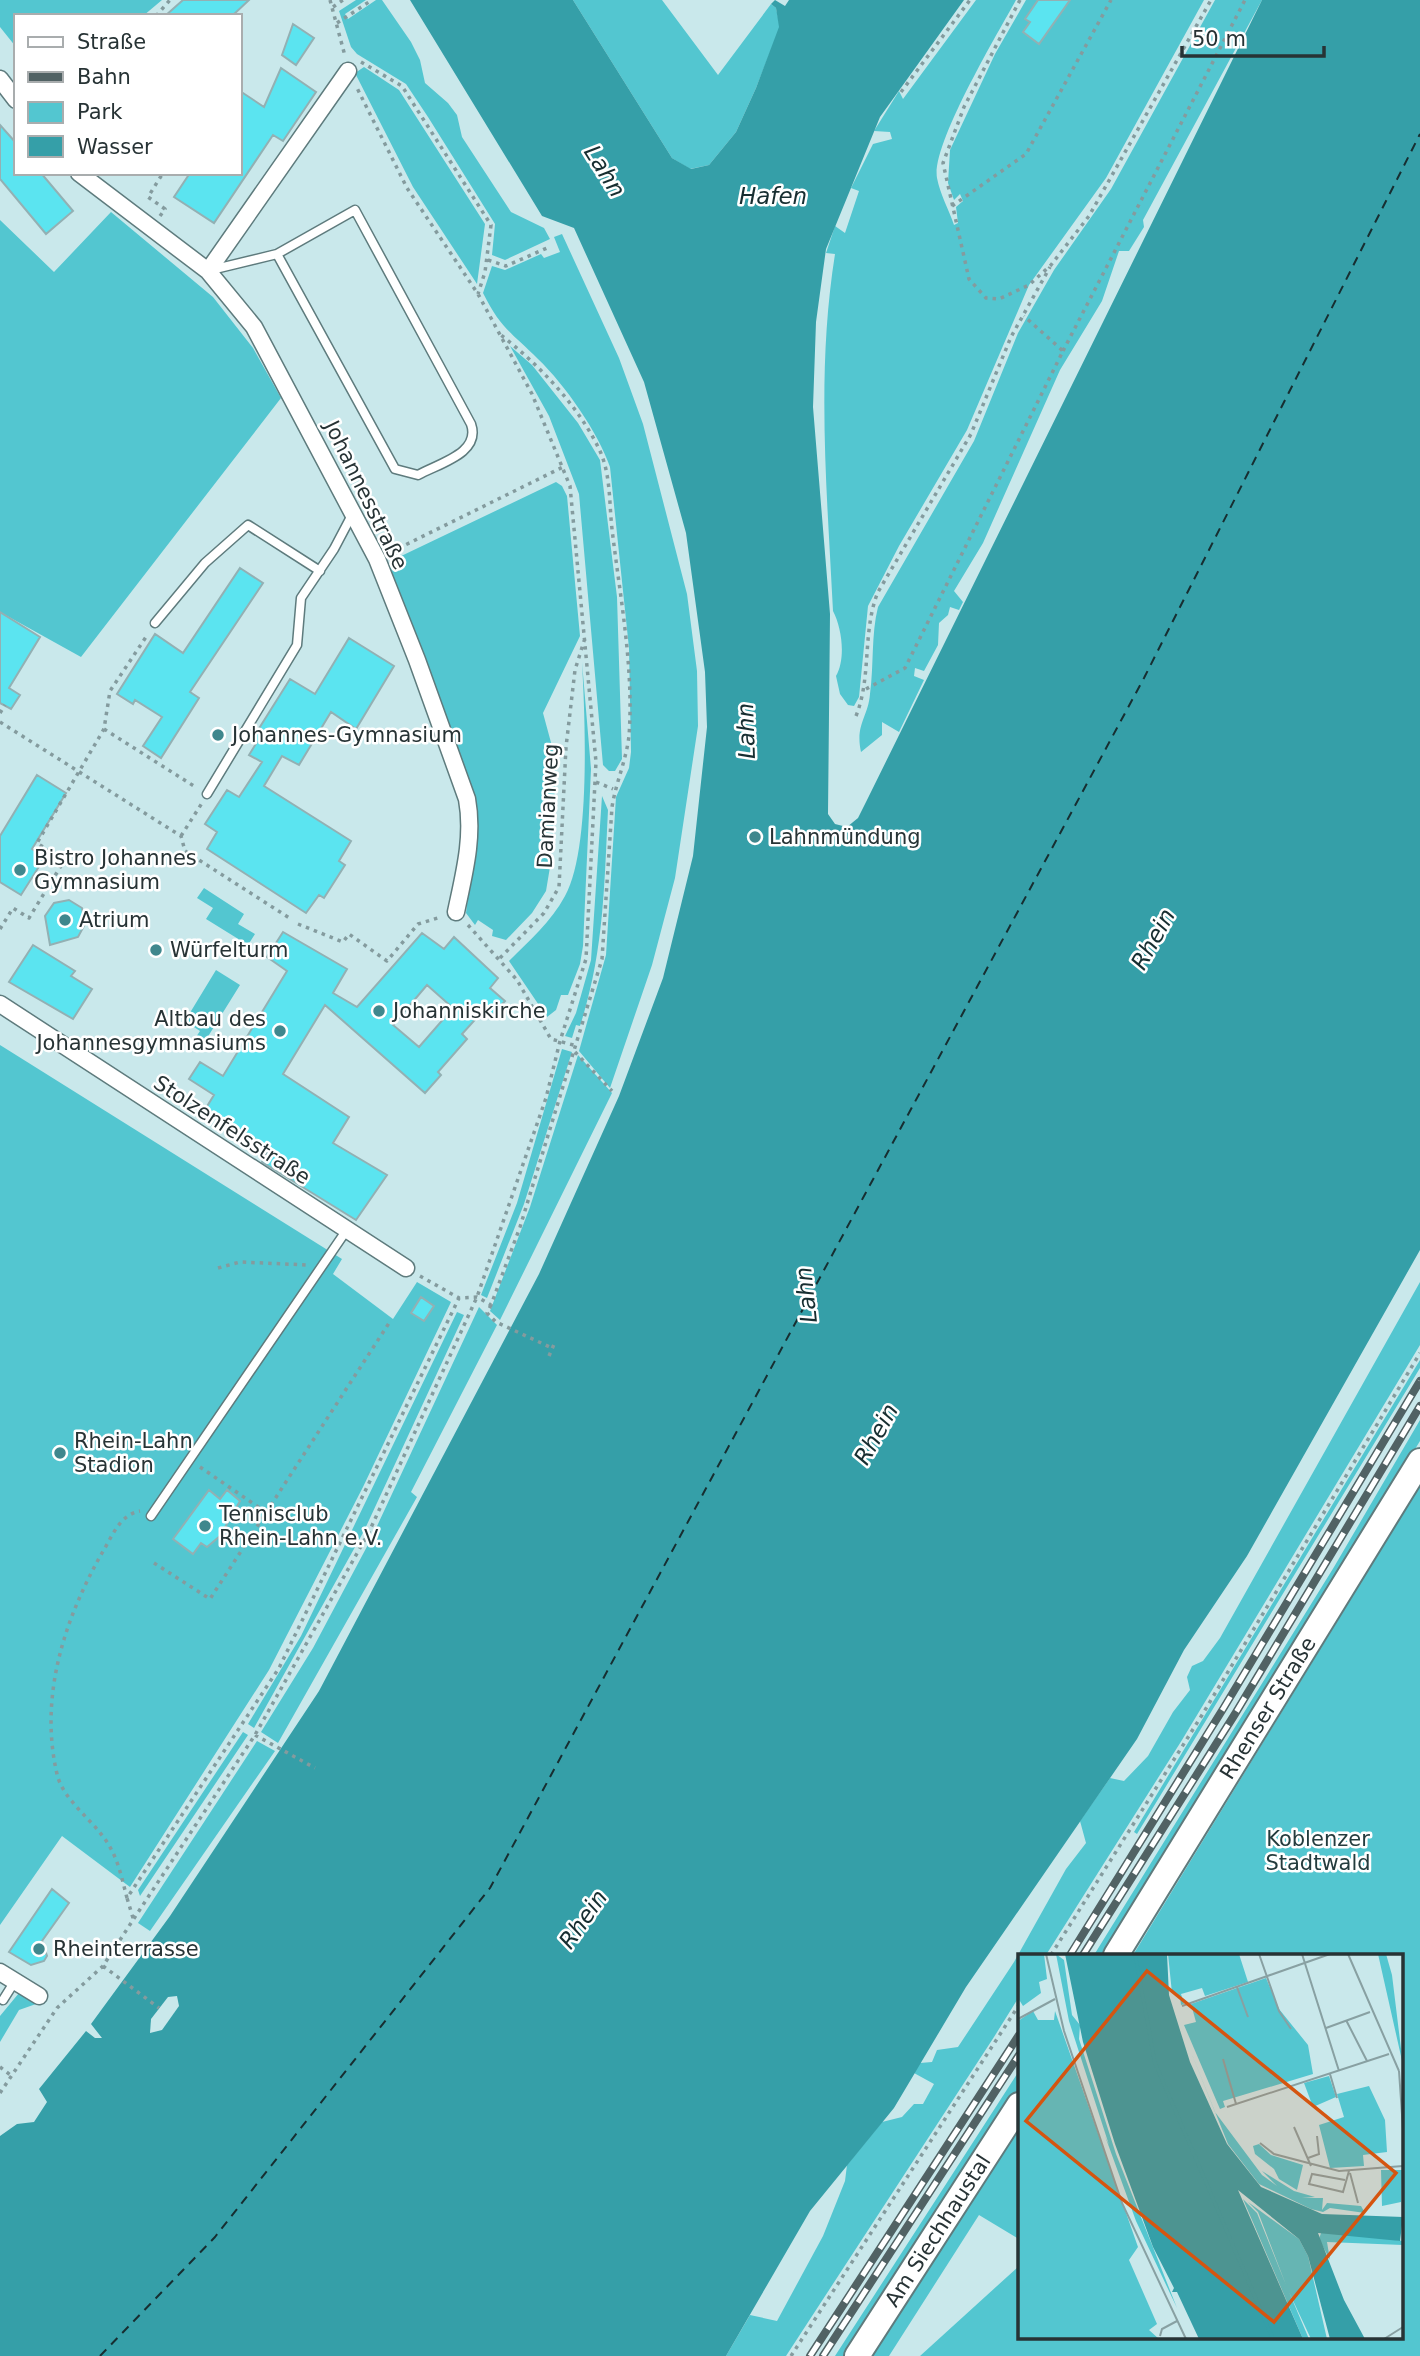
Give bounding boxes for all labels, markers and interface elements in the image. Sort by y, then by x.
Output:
legend [14,14,242,175]
scale bar [1182,14,1324,58]
text: 50 m [1192,27,1246,51]
text: Straße [77,30,146,54]
text: Bahn [77,65,131,89]
text: Park [77,100,123,124]
text: Wasser [77,135,153,159]
water label: Lahn [579,140,631,202]
water label: Hafen [739,183,807,209]
street label: Johannesstraße [319,415,412,573]
water label: Lahn [732,703,760,759]
place label: Johannes-Gymnasium [230,723,462,747]
marker: Johannes-Gymnasium [210,727,226,743]
street label: Damianweg [533,743,563,869]
place label: Lahnmündung [769,825,921,849]
marker: Lahnmündung [747,829,763,845]
place label: Bistro Johannes Gymnasium [34,846,197,894]
marker: Bistro Johannes Gymnasium [12,862,28,878]
water label: Rhein [1126,904,1180,974]
place label: Atrium [79,908,149,932]
marker: Atrium [57,912,73,928]
place label: Würfelturm [170,938,288,962]
marker: Würfelturm [148,942,164,958]
place label: Johanniskirche [391,999,546,1023]
marker: Johanniskirche [371,1003,387,1019]
place label: Altbau des Johannesgymnasiums [34,1007,266,1055]
marker: Altbau des Johannesgymnasiums [272,1023,288,1039]
street label: Stolzenfelsstraße [149,1071,315,1189]
water label: Lahn [790,1266,822,1324]
water label: Rhein [849,1399,903,1469]
place label: Rhein-Lahn Stadion [74,1429,193,1477]
marker: Rhein-Lahn Stadion [52,1445,68,1461]
place label: Tennisclub Rhein-Lahn e.V. [218,1502,382,1550]
marker: Tennisclub Rhein-Lahn e.V. [197,1518,213,1534]
street label: Rhenser Straße [1215,1632,1321,1784]
park label: Koblenzer Stadtwald [1265,1827,1371,1875]
water label: Rhein [554,1885,612,1953]
place label: Rheinterrasse [53,1937,199,1961]
marker: Rheinterrasse [31,1941,47,1957]
inset map [1018,1954,1402,2338]
street label: Am Siechhaustal [880,2150,996,2311]

